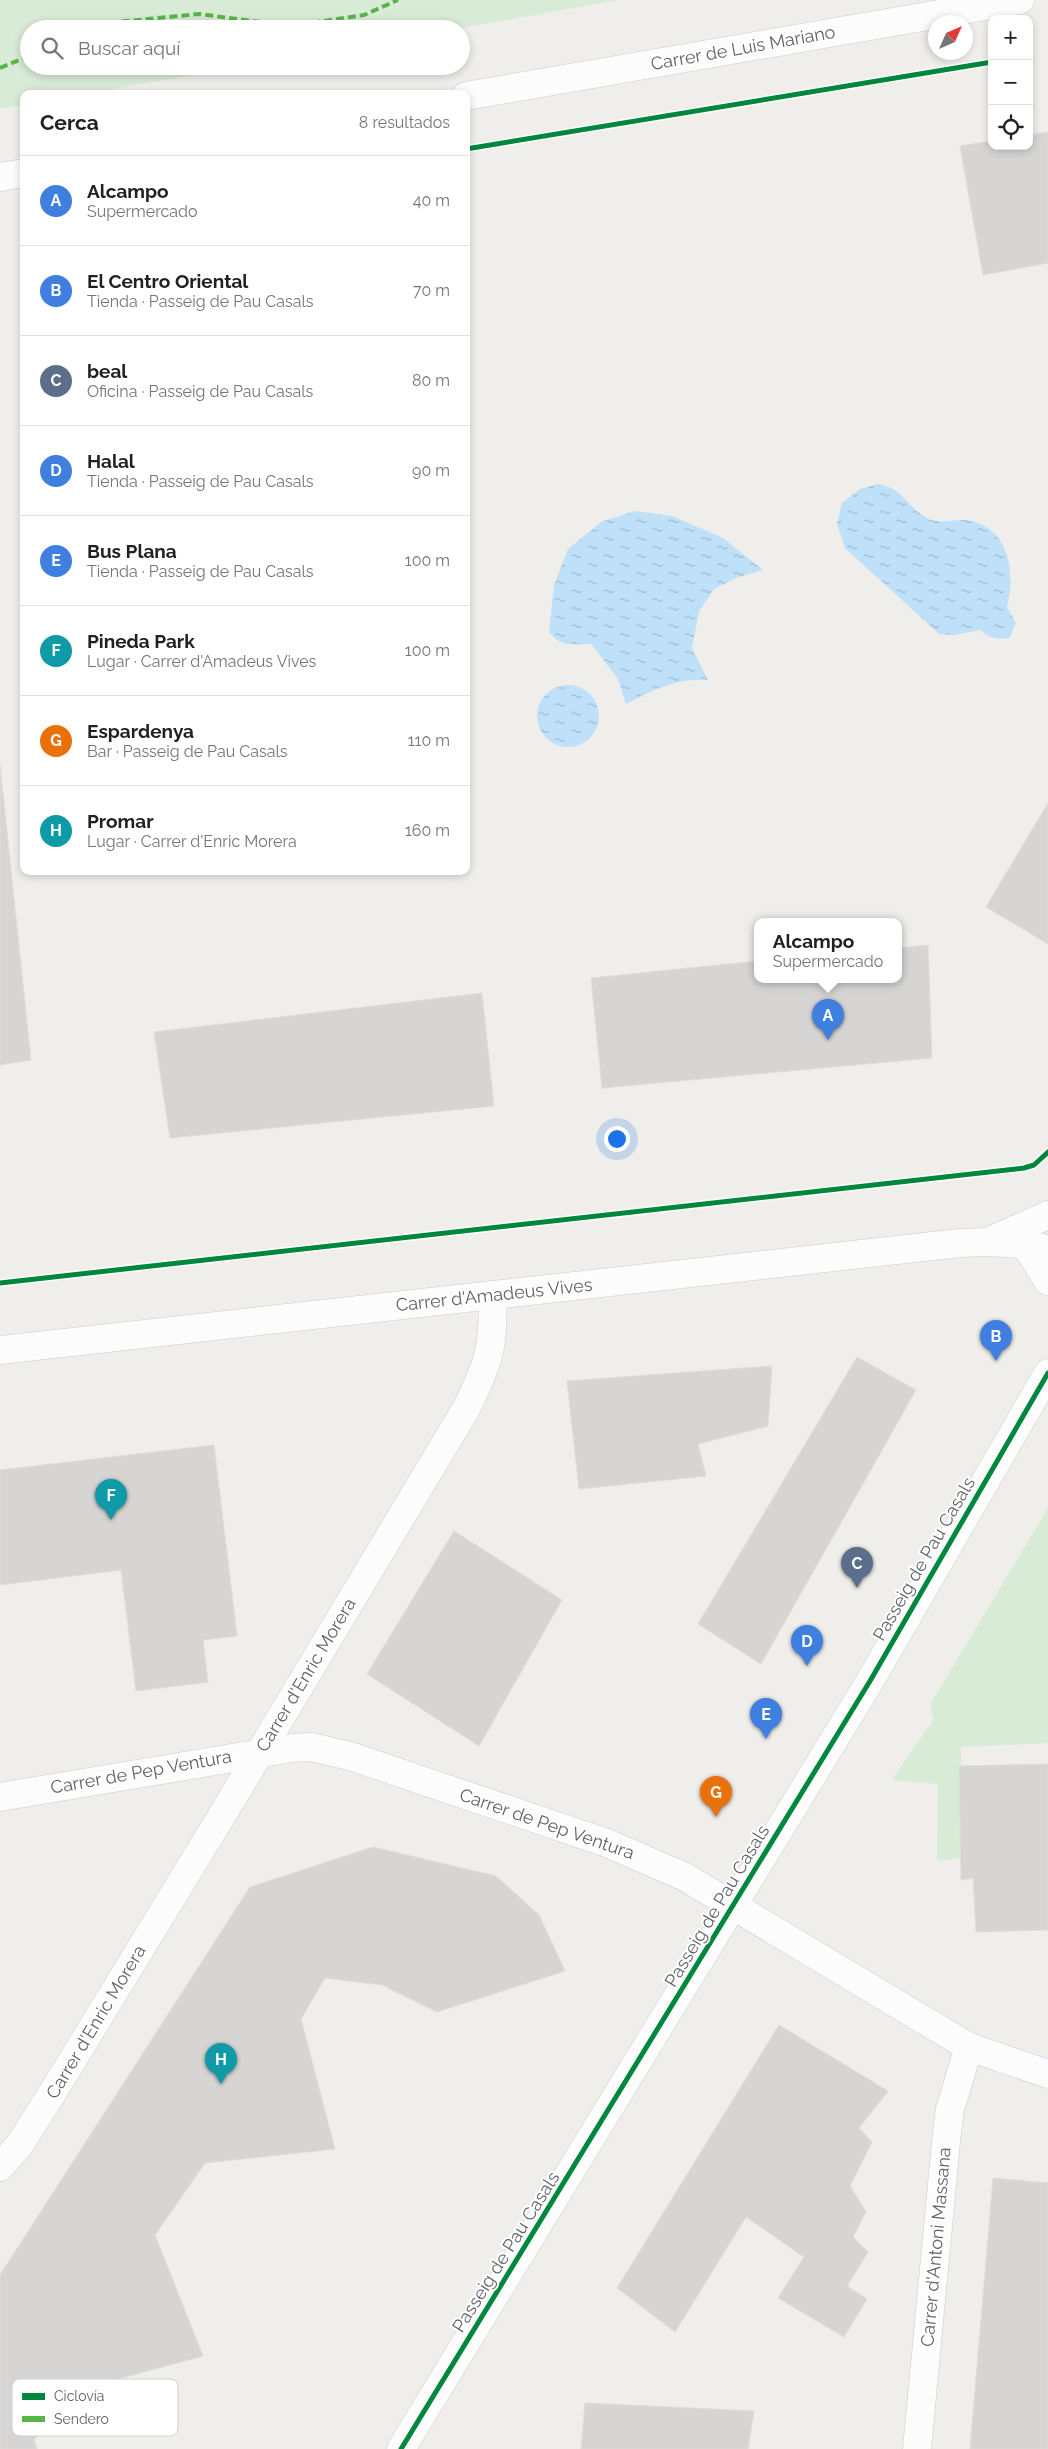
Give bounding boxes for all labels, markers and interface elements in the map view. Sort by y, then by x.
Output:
north arrow [928,15,973,60]
map controls [988,15,1033,150]
button: + [988,15,1033,60]
search box [20,20,470,75]
street label: Carrer de Luis Mariano [649,21,837,74]
icon: search [38,34,66,62]
text: Buscar aquí [78,37,180,59]
button: − [988,60,1033,105]
button: locate [988,105,1033,150]
text: Cerca [40,110,99,135]
text: 8 resultados [359,113,450,132]
text: Alcampo [87,180,169,202]
text: A [51,191,61,210]
text: 40 m [413,191,450,210]
text: Supermercado [87,202,198,221]
text: El Centro Oriental [87,270,248,292]
text: B [51,281,61,300]
text: 70 m [413,281,450,300]
text: Tienda · Passeig de Pau Casals [87,292,314,311]
text: beal [87,360,127,382]
text: C [51,371,61,390]
text: 80 m [412,371,450,390]
text: Oficina · Passeig de Pau Casals [87,382,313,401]
text: Halal [87,450,135,472]
text: D [50,461,62,480]
text: 90 m [412,461,450,480]
text: Tienda · Passeig de Pau Casals [87,472,314,491]
text: Bus Plana [87,540,177,562]
text: E [51,551,61,570]
text: 100 m [405,551,450,570]
text: Tienda · Passeig de Pau Casals [87,562,314,581]
text: Pineda Park [87,630,195,652]
text: F [51,641,61,660]
text: 100 m [405,641,450,660]
text: Lugar · Carrer d'Amadeus Vives [87,652,316,671]
text: Espardenya [87,720,194,742]
text: G [50,731,62,750]
text: 110 m [408,731,450,750]
text: Bar · Passeig de Pau Casals [87,742,288,761]
text: Promar [87,810,154,832]
text: H [50,821,62,840]
text: 160 m [405,821,450,840]
text: Lugar · Carrer d'Enric Morera [87,832,297,851]
popup [754,918,902,983]
text: Alcampo [773,930,854,952]
text: Supermercado [773,952,883,971]
pin: A [812,999,844,1040]
your location [604,1126,630,1152]
street label: Carrer d'Amadeus Vives [395,1274,594,1315]
pin: B [980,1320,1012,1361]
street label: Passeig de Pau Casals [868,1473,979,1644]
pin: F [95,1479,127,1520]
pin: C [841,1547,873,1588]
street label: Carrer d'Enric Morera [251,1594,360,1755]
pin: D [791,1625,823,1666]
pin: E [750,1698,782,1739]
street label: Carrer de Pep Ventura [49,1745,233,1798]
pin: G [700,1776,732,1817]
street label: Carrer de Pep Ventura [457,1784,637,1863]
street label: Passeig de Pau Casals [660,1821,773,1991]
street label: Carrer d'Enric Morera [41,1941,150,2102]
pin: H [205,2043,237,2084]
street label: Carrer d'Antoni Massana [916,2146,955,2348]
street label: Passeig de Pau Casals [448,2167,564,2336]
legend [12,2379,178,2436]
text: Ciclovía [54,2388,104,2404]
text: Sendero [54,2411,109,2427]

